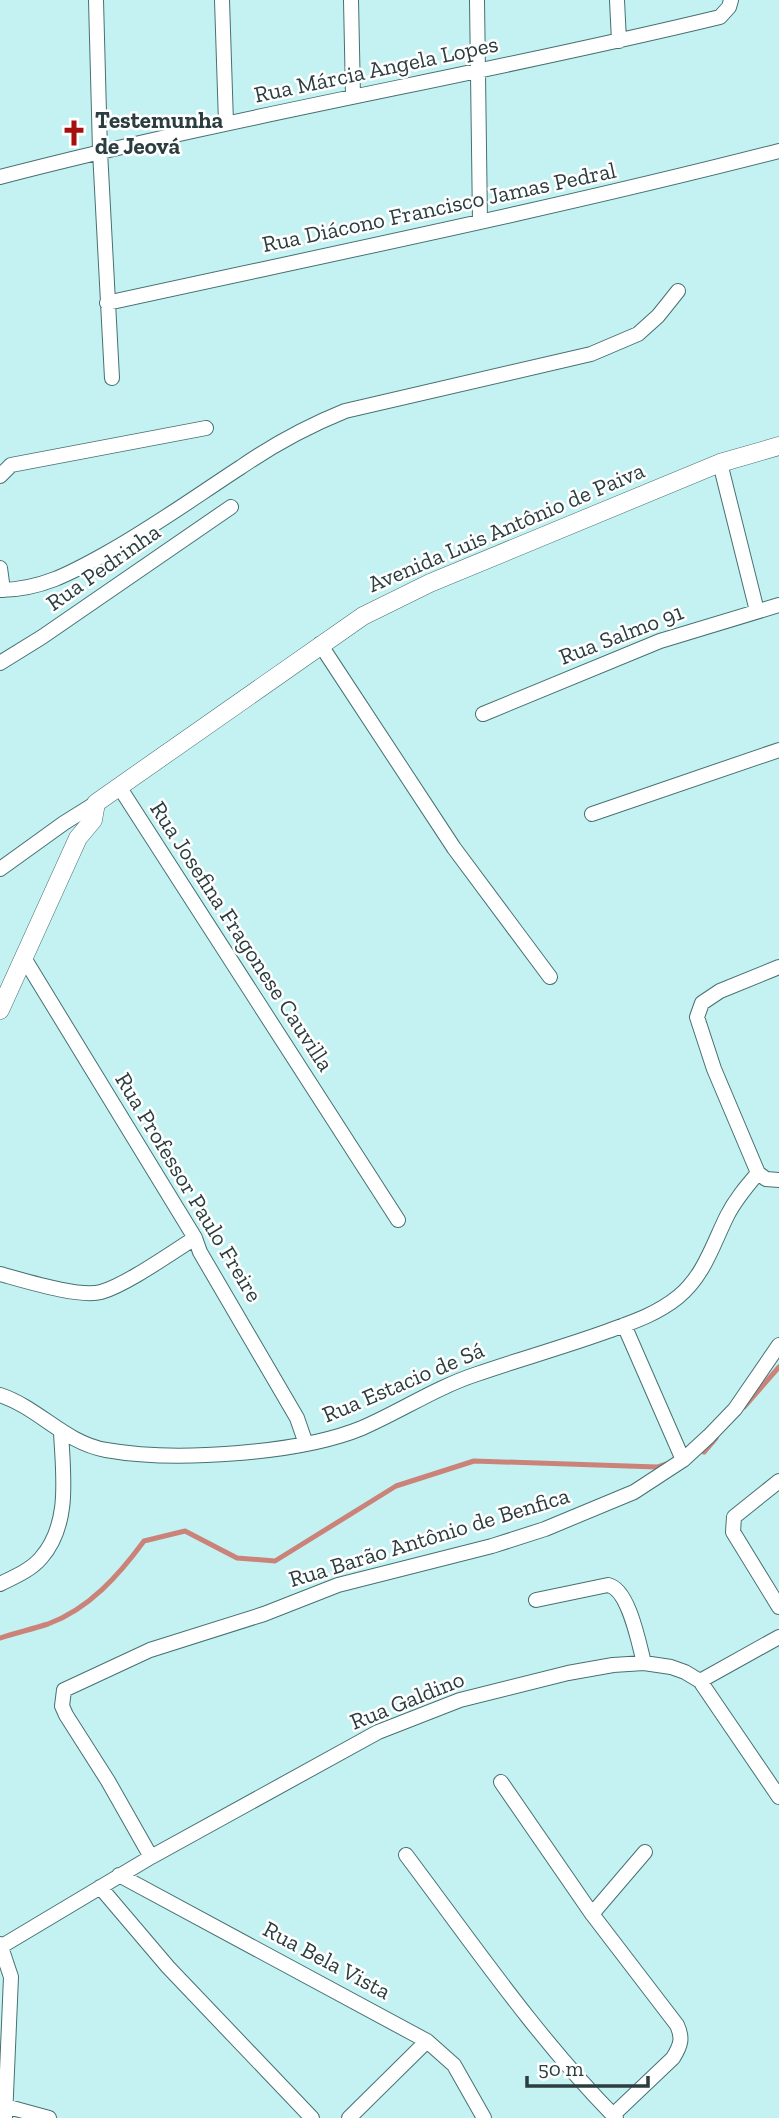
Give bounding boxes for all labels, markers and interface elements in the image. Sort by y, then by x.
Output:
street label: Rua Márcia Angela Lopes [251,29,501,109]
place label: Testemunha de Jeová [95,106,223,160]
church icon: Testemunha de Jeová [59,118,89,148]
street label: Rua Diácono Francisco Jamas Pedral [259,156,619,258]
street label: Avenida Luis Antônio de Paiva [364,456,648,598]
street label: Rua Pedrinha [41,517,165,617]
street label: Rua Salmo 91 [555,597,687,671]
street label: Rua Josefina Fragonese Cauvilla [144,796,340,1076]
street label: Rua Professor Paulo Freire [109,1067,269,1307]
street label: Rua Estacio de Sá [318,1335,488,1429]
street label: Rua Barão Antônio de Benfica [285,1481,573,1593]
street label: Rua Galdino [346,1664,468,1736]
street label: Rua Bela Vista [258,1915,396,2005]
scale bar [527,2044,648,2088]
text: 50 m [538,2056,584,2081]

